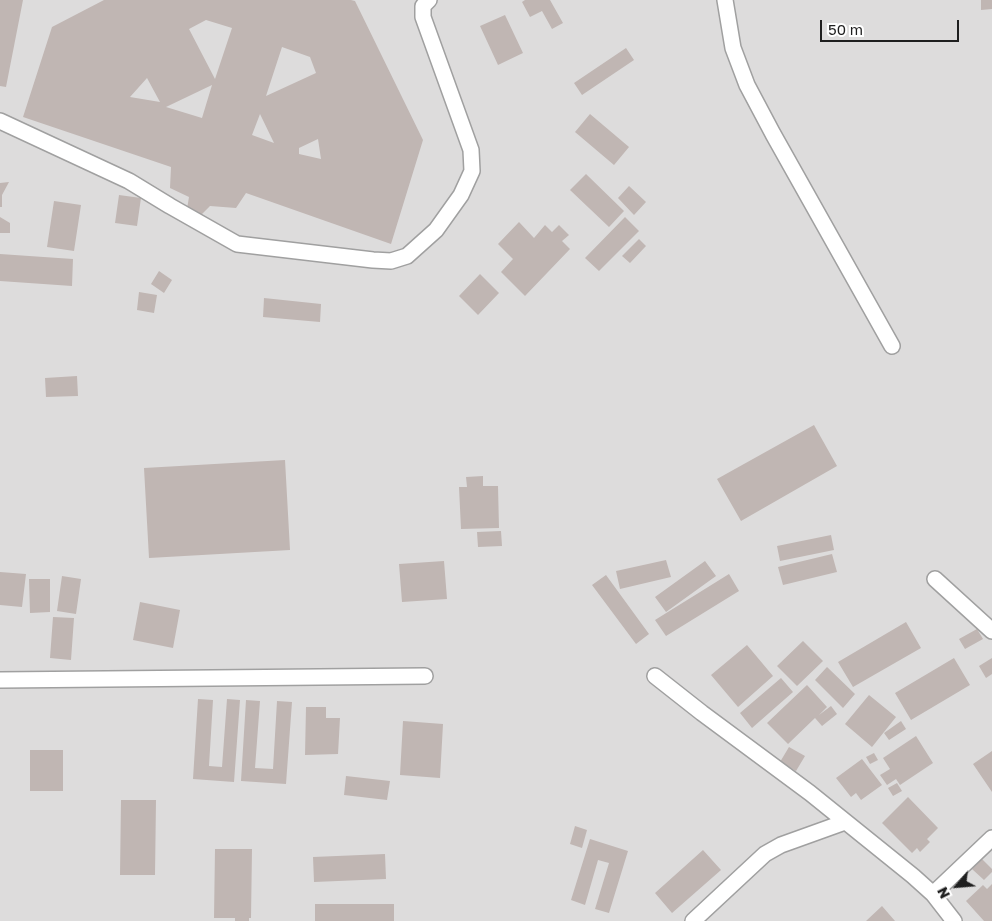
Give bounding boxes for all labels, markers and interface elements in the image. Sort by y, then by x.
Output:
scale bar [822,10,961,42]
text: 50 m [828,20,863,38]
north arrow [932,861,982,911]
text: N [933,884,953,902]

